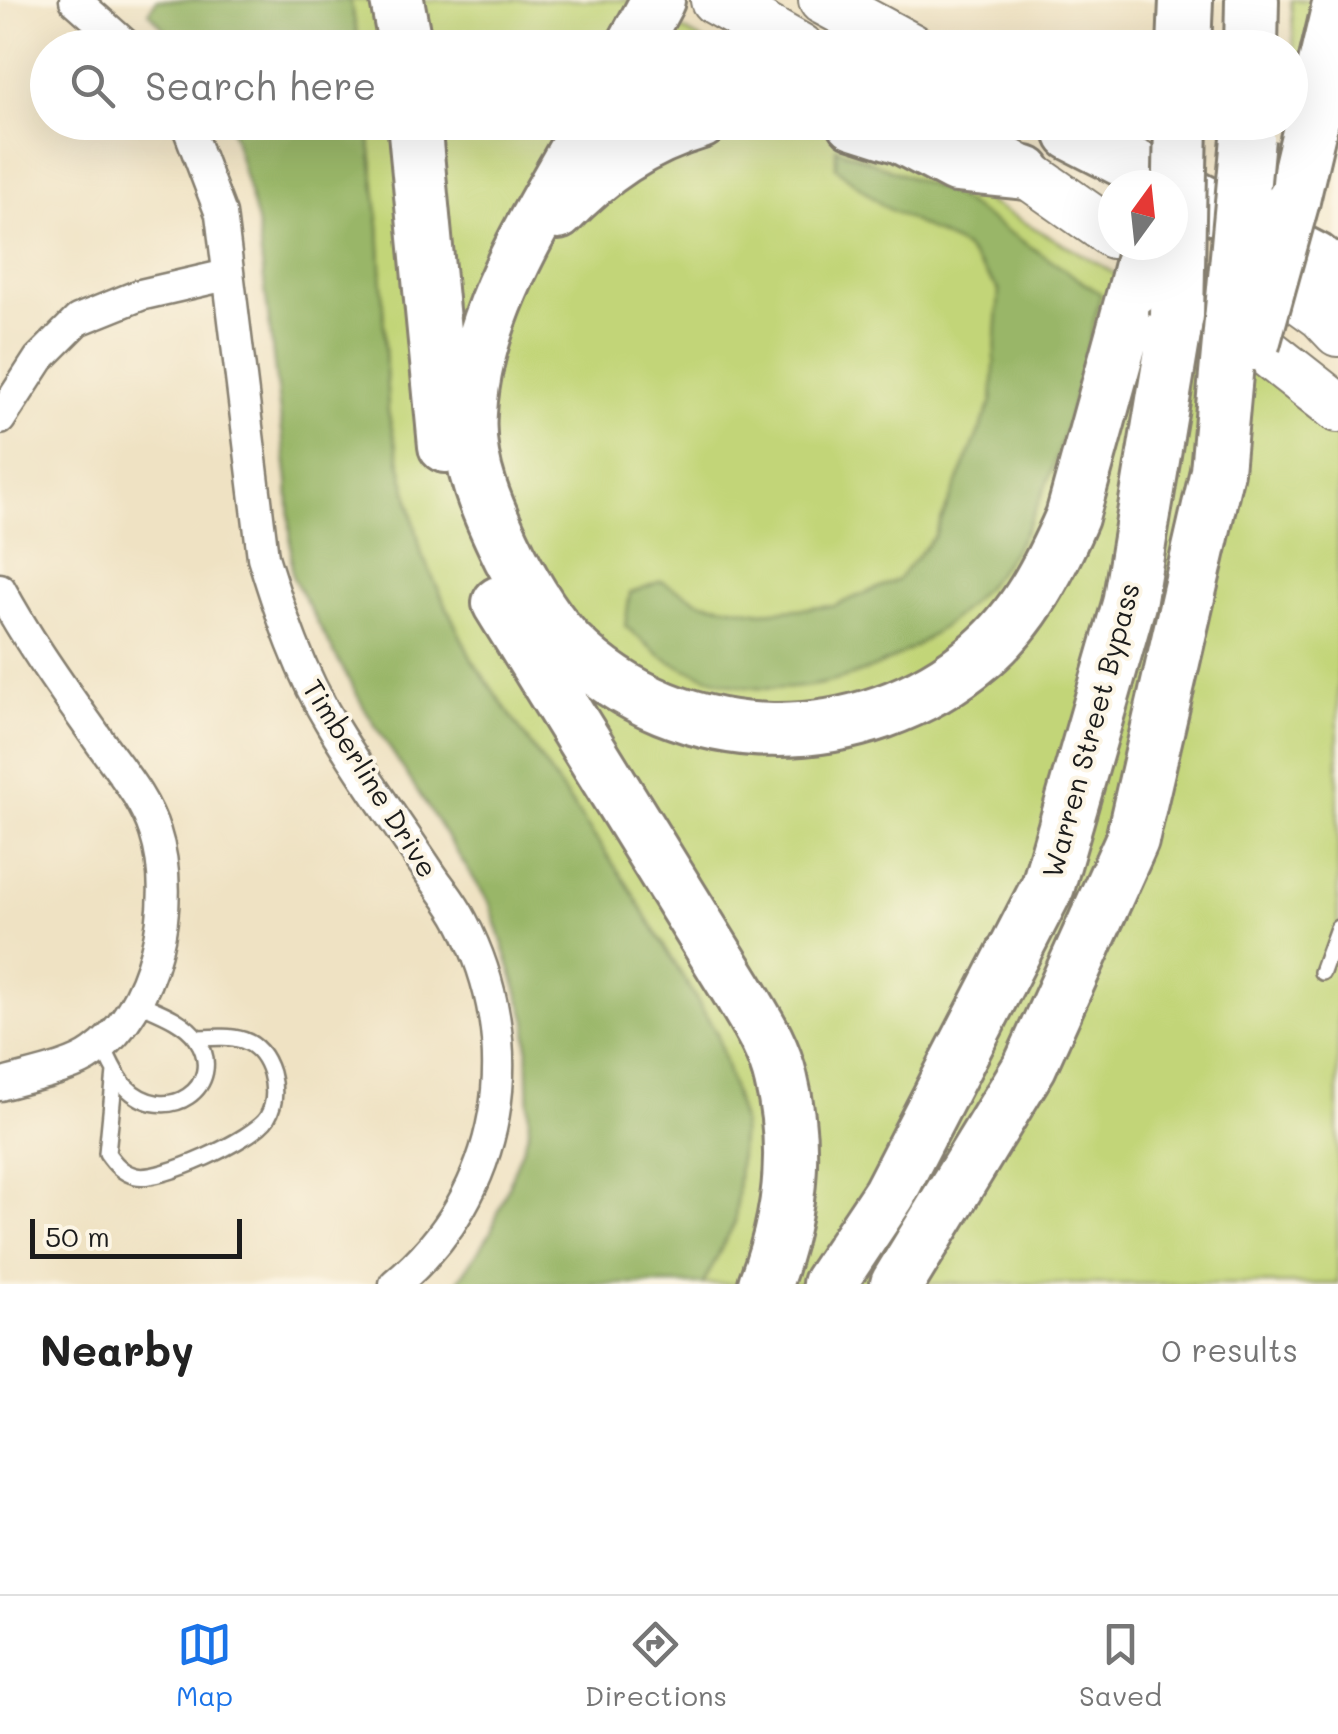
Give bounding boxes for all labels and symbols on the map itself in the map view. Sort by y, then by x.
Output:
north arrow [1098,170,1188,260]
street label: Warren Street Bypass [1033,579,1147,881]
street label: Timberline Drive [296,672,446,884]
scale bar [30,1214,242,1258]

